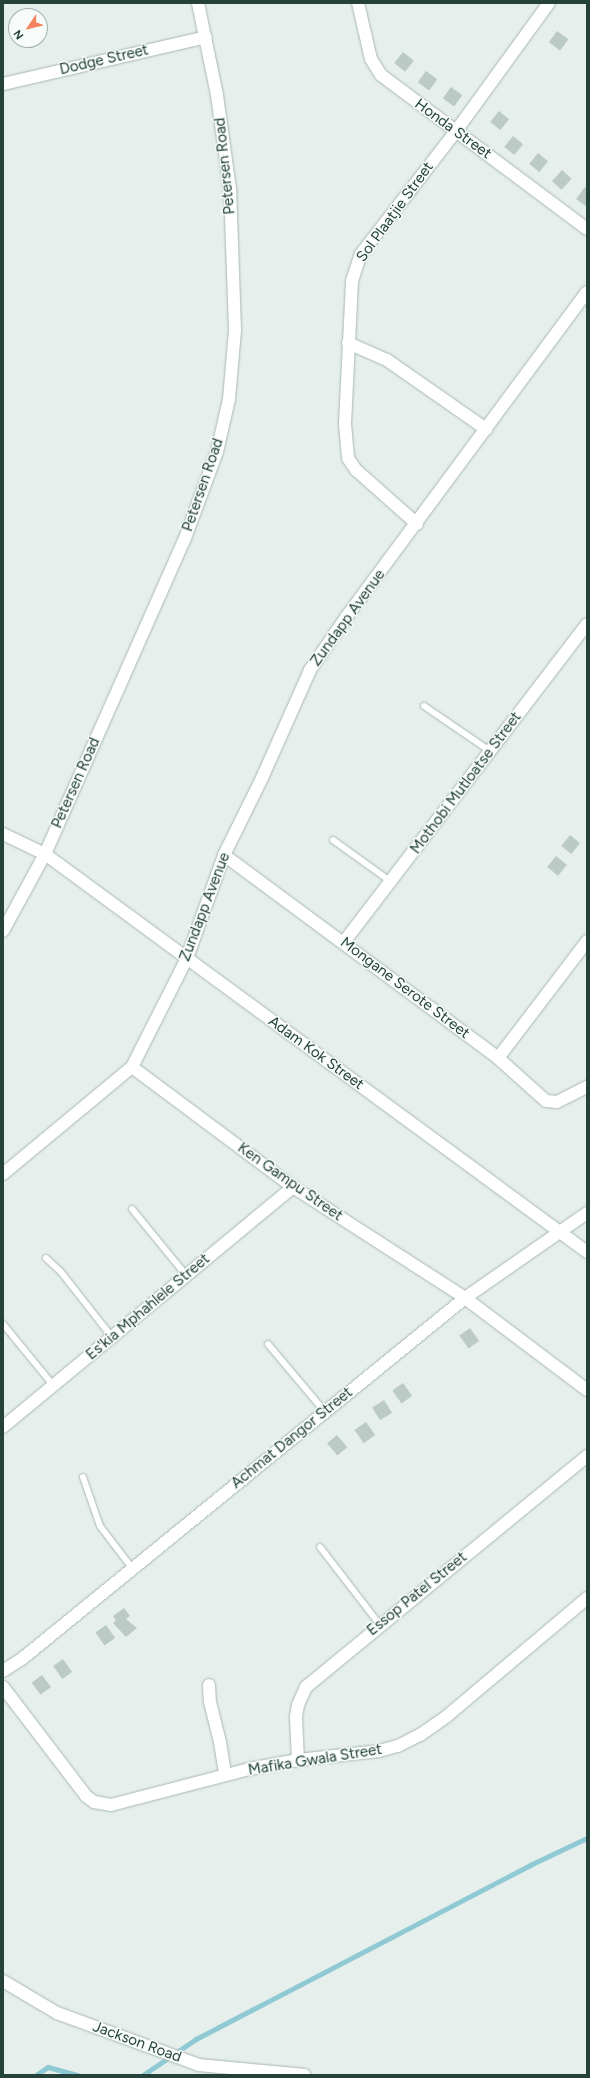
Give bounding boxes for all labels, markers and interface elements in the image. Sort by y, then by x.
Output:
north arrow [8,8,48,48]
text: N [11,27,26,42]
street label: Dodge Street [58,41,150,79]
street label: Honda Street [411,95,495,163]
street label: Petersen Road [211,117,239,215]
street label: Sol Plaatjie Street [353,158,437,266]
street label: Petersen Road [179,436,227,534]
street label: Zundapp Avenue [307,566,389,670]
street label: Mothobi Mutloatse Street [407,708,525,858]
street label: Petersen Road [48,735,104,831]
street label: Zundapp Avenue [176,850,234,964]
street label: Mongane Serote Street [337,934,473,1042]
street label: Adam Kok Street [265,1012,367,1094]
street label: Ken Gampu Street [234,1139,346,1225]
street label: Es'kia Mphahlele Street [83,1250,213,1364]
street label: Achmat Dangor Street [228,1384,356,1492]
street label: Essop Patel Street [363,1548,471,1640]
street label: Mafika Gwala Street [247,1741,383,1779]
street label: Jackson Road [90,2018,184,2066]

